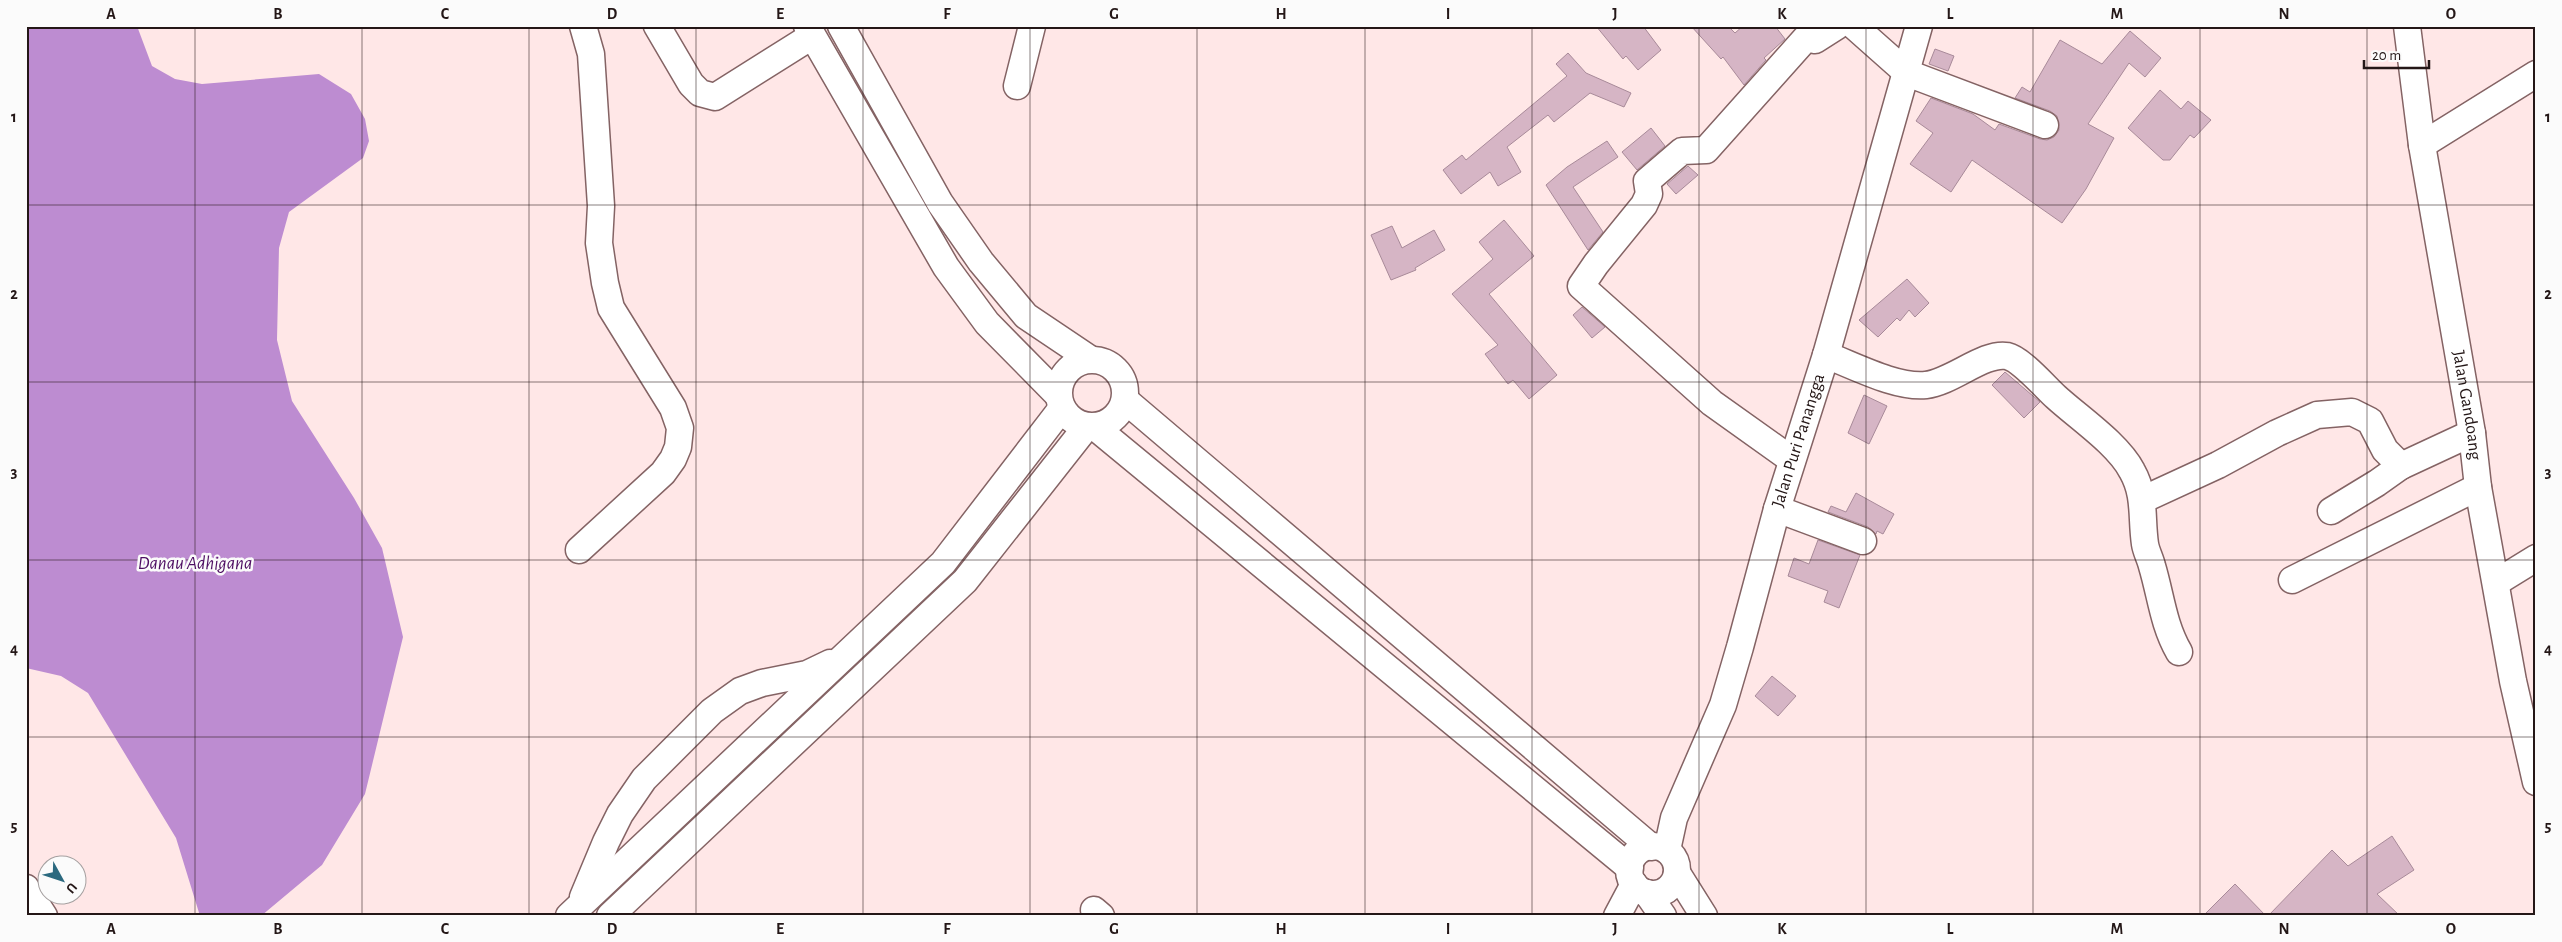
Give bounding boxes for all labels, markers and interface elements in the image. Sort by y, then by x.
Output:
text: A [106,6,116,22]
text: B [273,6,283,22]
text: C [441,6,450,22]
text: D [607,6,618,22]
text: E [776,6,784,22]
text: F [943,6,951,22]
text: G [1109,6,1119,22]
text: H [1275,6,1287,22]
text: I [1446,6,1450,22]
text: J [1612,6,1618,22]
text: K [1777,6,1787,22]
text: L [1947,6,1954,22]
text: M [2111,6,2123,22]
text: N [2278,6,2290,22]
text: O [2446,6,2456,22]
scale bar [2364,38,2430,70]
text: 20 m [2372,48,2401,63]
text: 1 [11,109,17,125]
text: 1 [2545,109,2551,125]
text: 2 [10,286,18,302]
text: 2 [2544,286,2552,302]
street label: Jalan Gandoang [2449,349,2484,461]
street label: Jalan Puri Panangga [1769,372,1828,510]
text: 3 [11,464,18,480]
text: 3 [2545,464,2552,480]
water label: Danau Adhigana [138,554,252,573]
text: 4 [10,641,18,657]
text: 4 [2544,641,2552,657]
text: 5 [11,818,18,834]
text: 5 [2545,818,2552,834]
north arrow [38,854,88,904]
text: U [63,880,79,896]
text: A [106,921,116,937]
text: B [273,921,283,937]
text: C [441,921,450,937]
text: D [607,921,618,937]
text: E [776,921,784,937]
text: F [943,921,951,937]
text: G [1109,921,1119,937]
text: H [1275,921,1287,937]
text: I [1446,921,1450,937]
text: J [1612,921,1618,937]
text: K [1777,921,1787,937]
text: L [1947,921,1954,937]
text: M [2111,921,2123,937]
text: N [2278,921,2290,937]
text: O [2446,921,2456,937]

